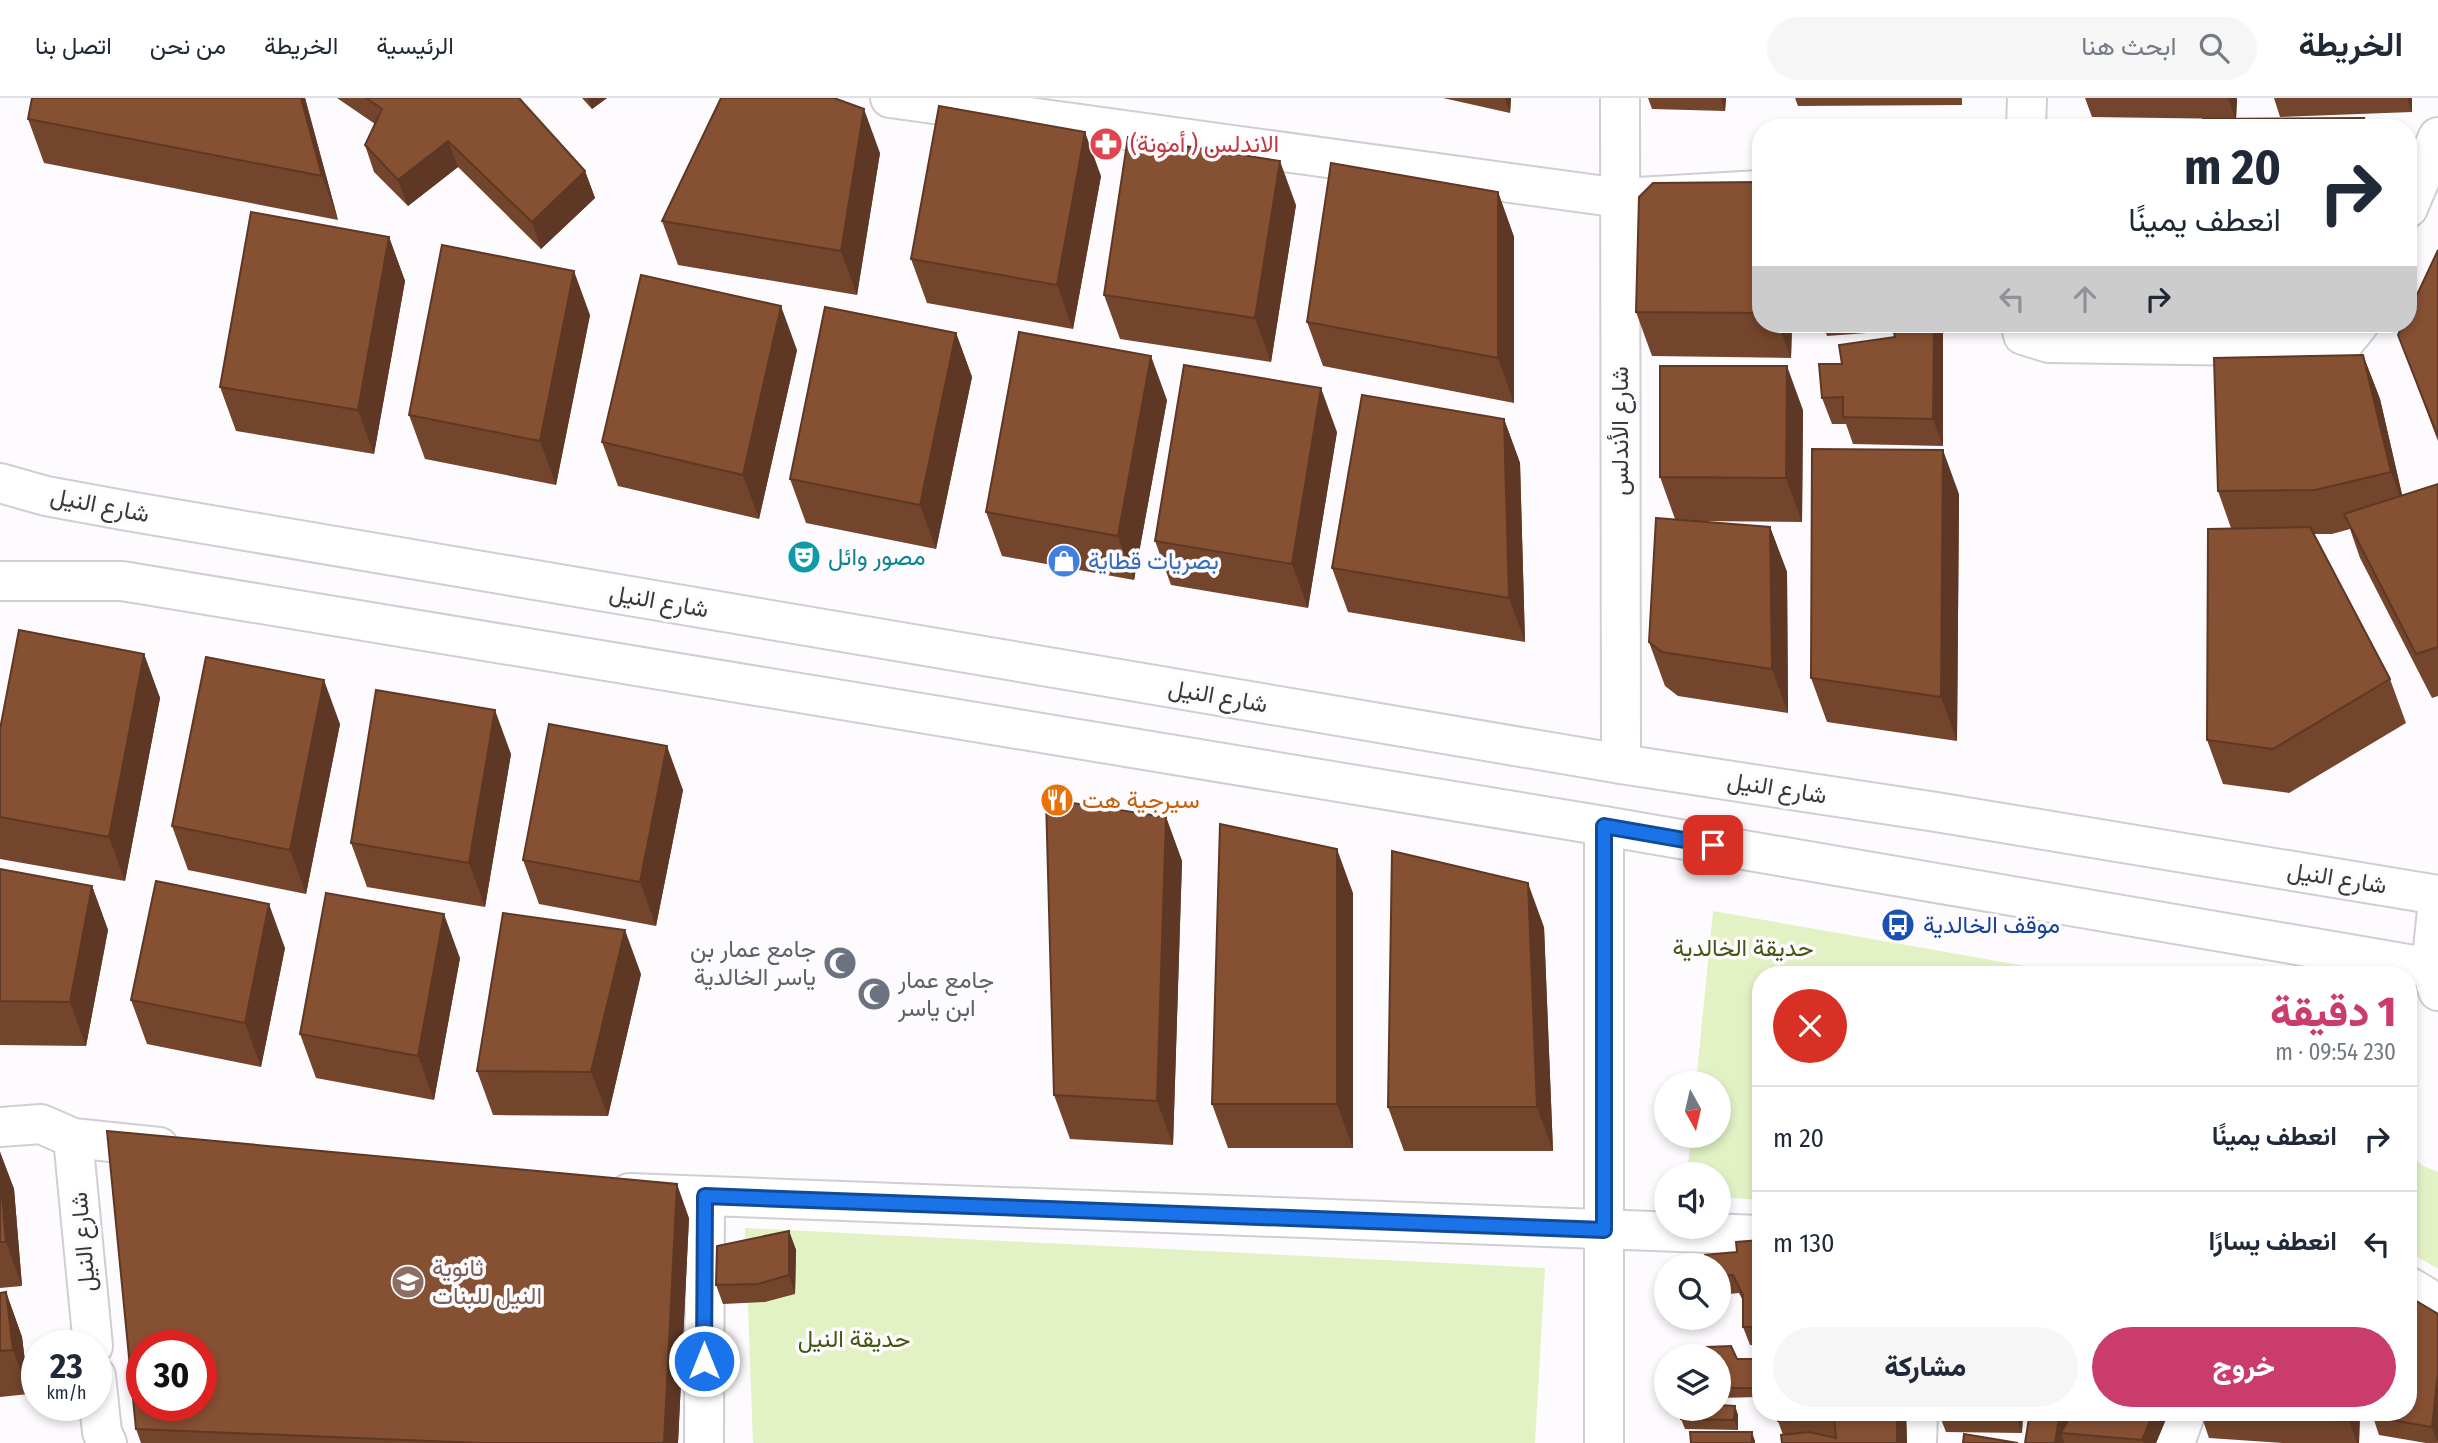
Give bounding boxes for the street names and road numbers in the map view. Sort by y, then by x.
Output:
street label: شارع الأندلس [1606,366,1636,496]
street label: شارع النيل [48,482,152,530]
street label: شارع النيل [607,579,711,625]
street label: شارع النيل [1166,674,1270,720]
street label: شارع النيل [1725,766,1829,812]
street label: شارع النيل [2285,856,2389,902]
street label: شارع النيل [65,1191,103,1293]

